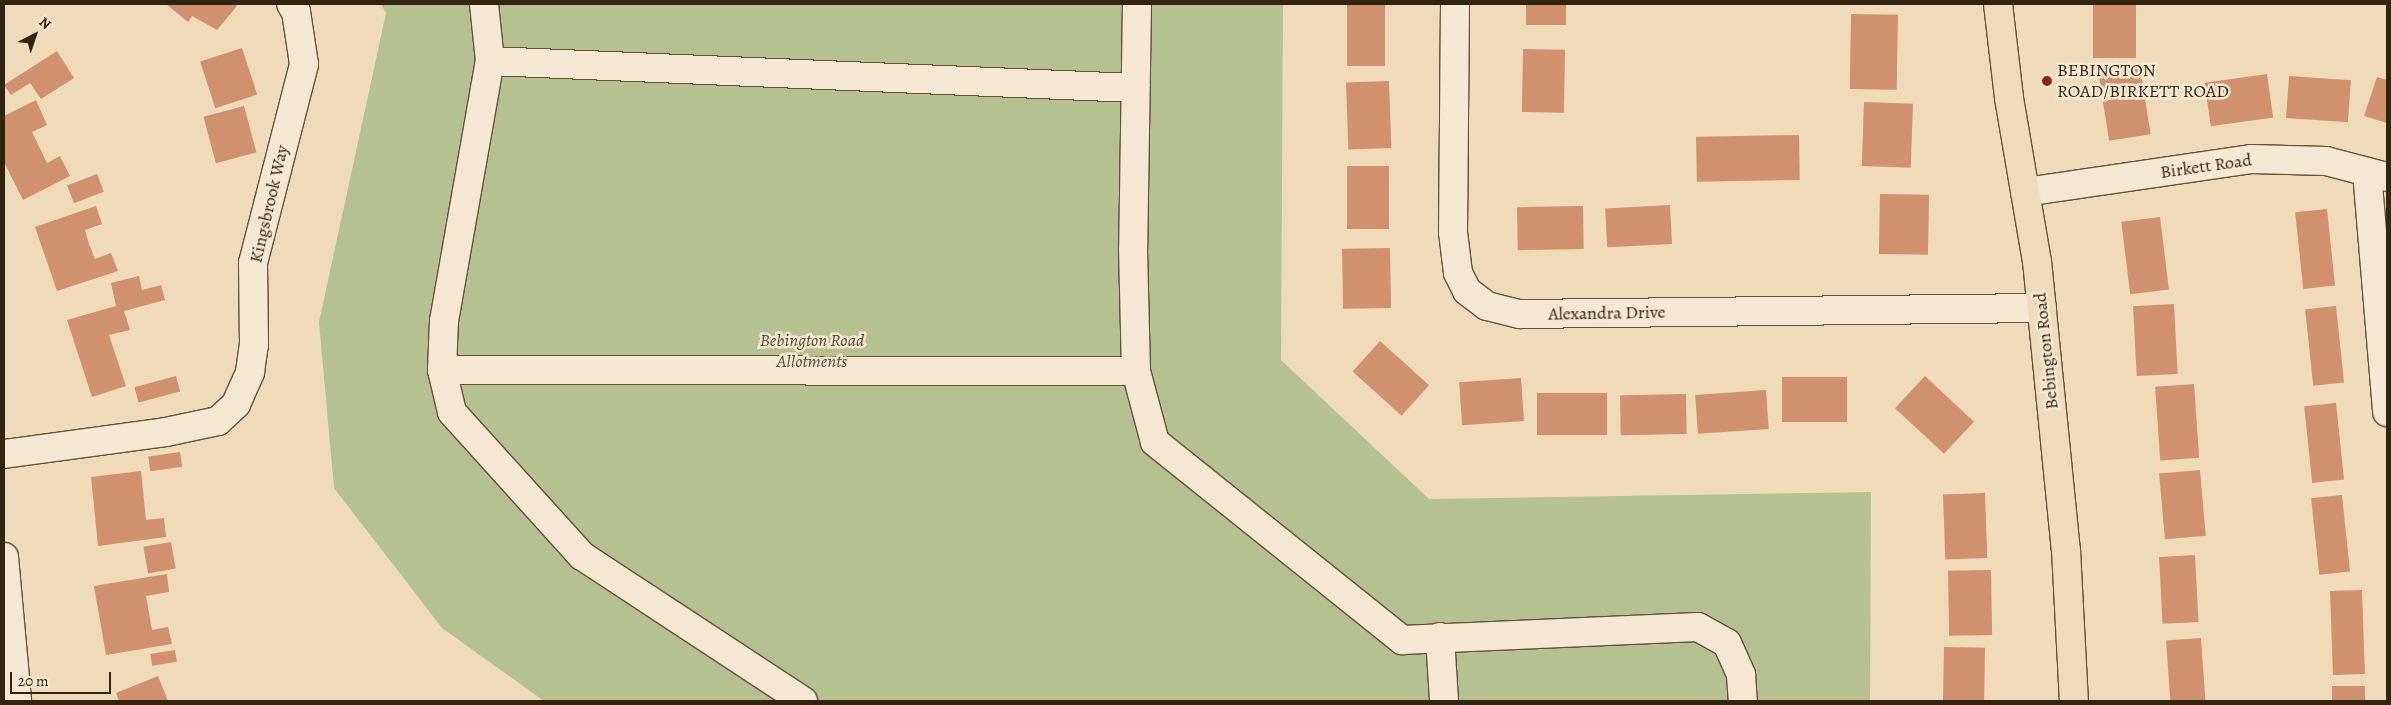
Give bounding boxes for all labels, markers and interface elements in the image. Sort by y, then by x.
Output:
north arrow [10,10,60,60]
text: N [35,13,55,34]
place label: BEBINGTON ROAD/BIRKETT ROAD [2057,60,2229,102]
marker: BEBINGTON ROAD/BIRKETT ROAD [2041,75,2053,87]
street label: Kingsbrook Way [245,143,293,265]
street label: Birkett Road [2159,149,2253,183]
street label: Bebington Road [2029,291,2063,411]
street label: Alexandra Drive [1548,301,1666,325]
park label: Bebington Road Allotments [760,330,864,372]
scale bar [12,662,114,694]
text: 20 m [18,671,49,691]

